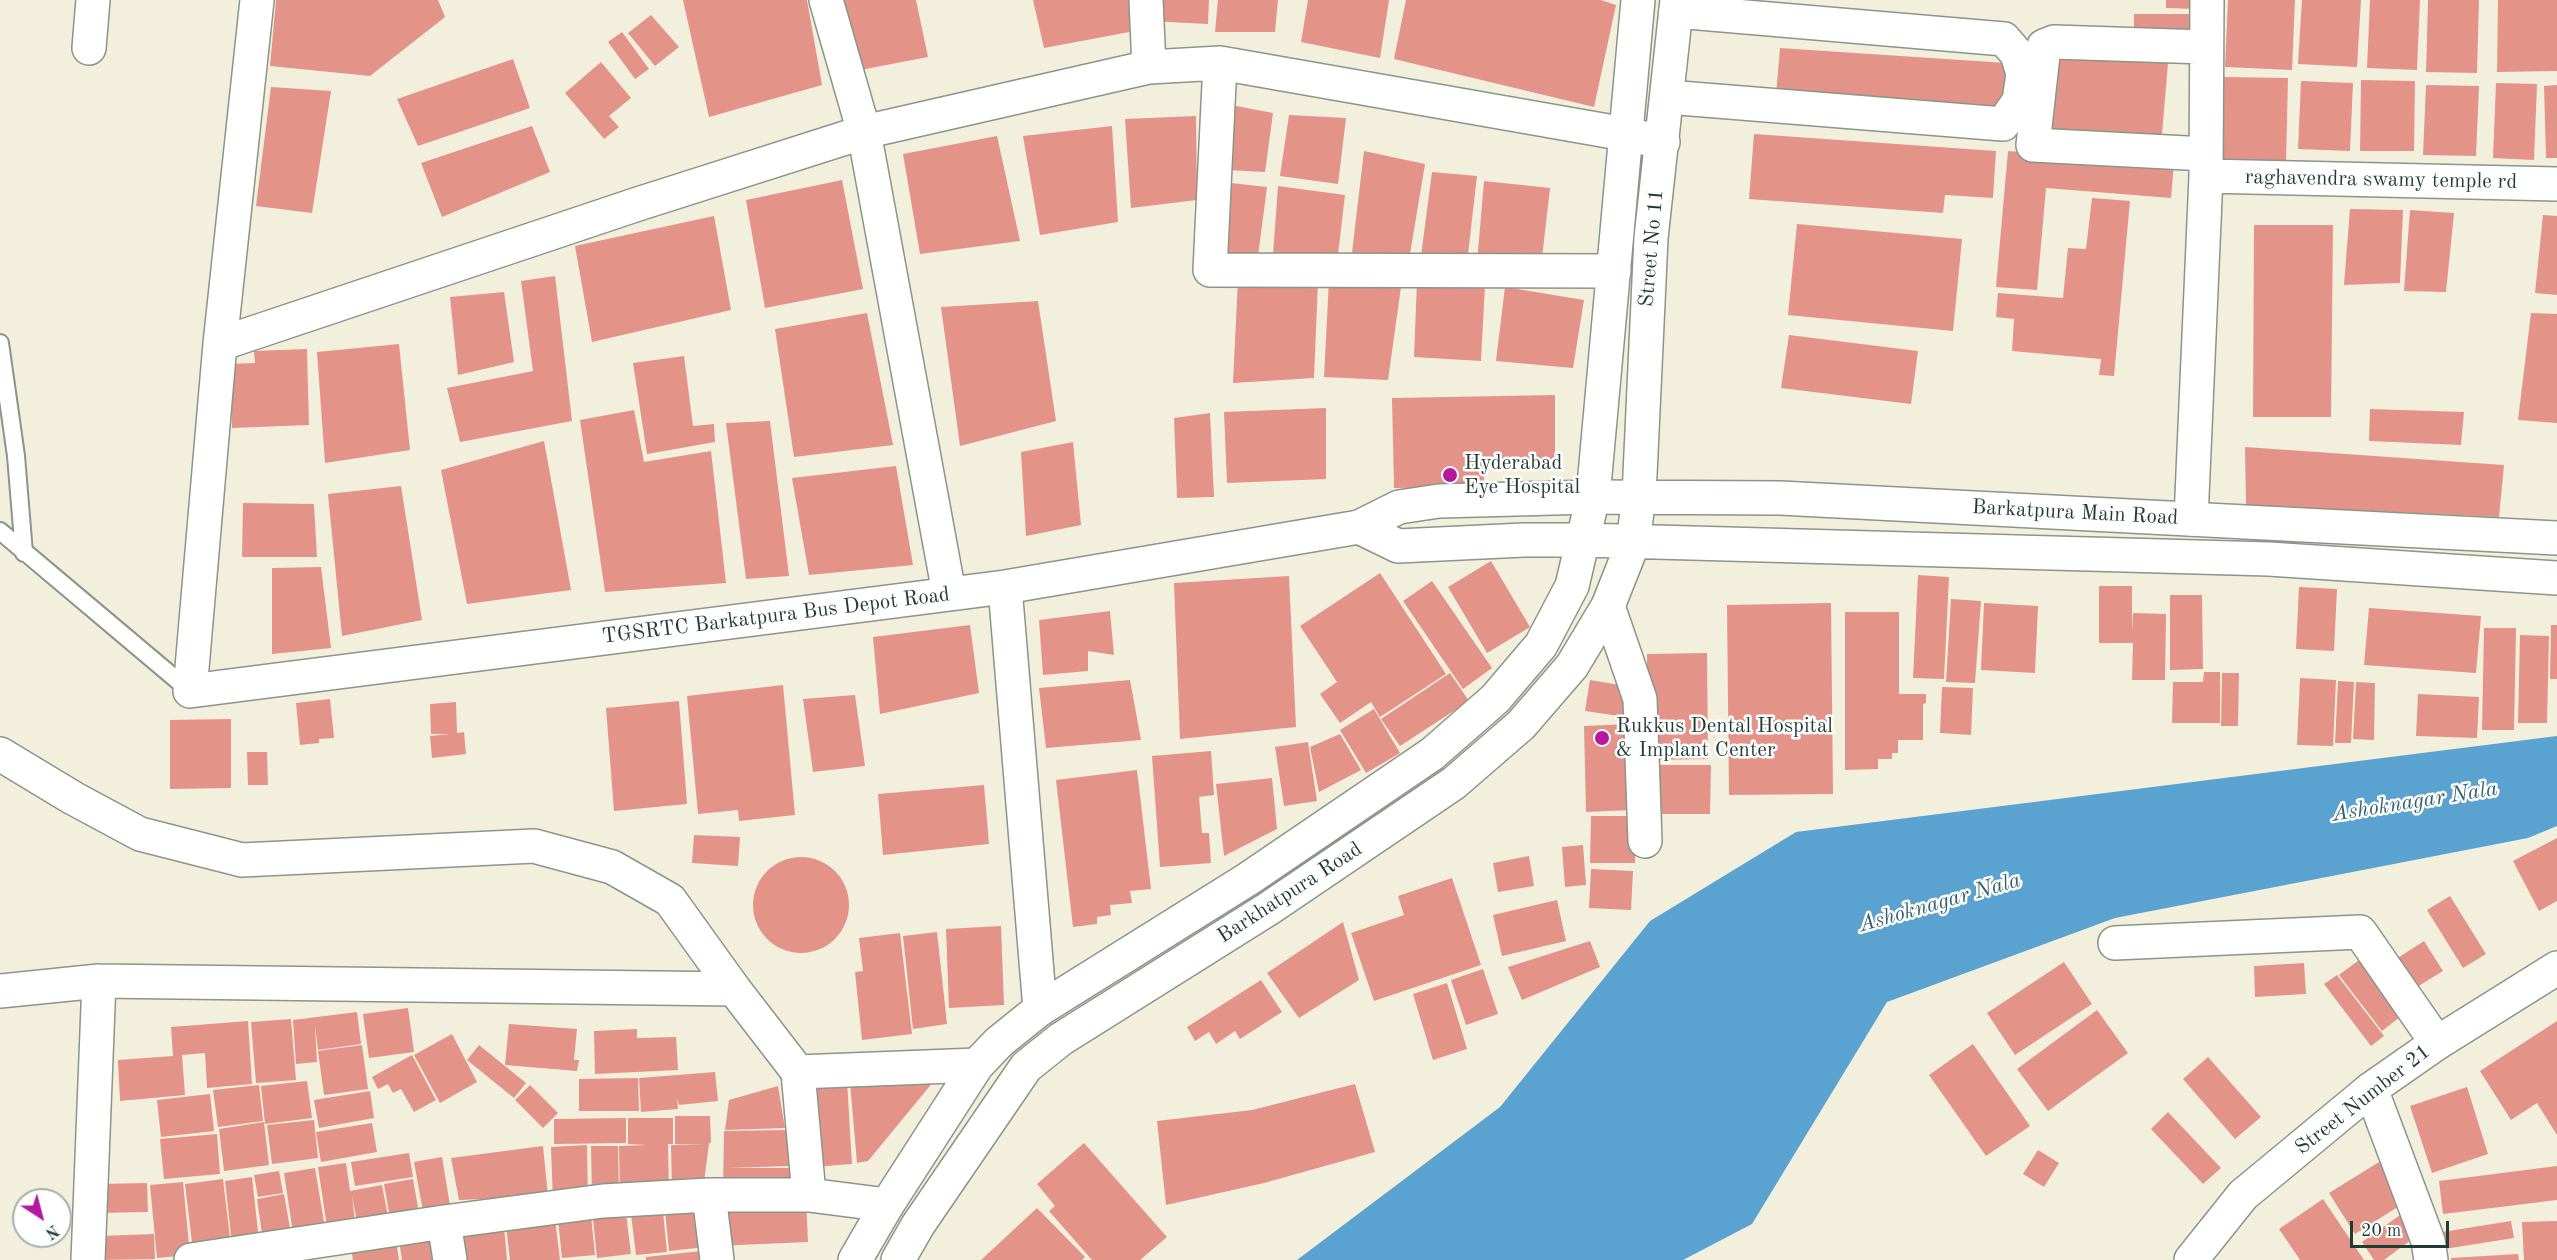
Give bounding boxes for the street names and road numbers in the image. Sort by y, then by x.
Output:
street label: raghavendra swamy temple rd [2245,165,2517,195]
street label: Street No 11 [1634,188,1670,308]
street label: Barkatpura Main Road [1971,495,2179,531]
street label: TGSRTC Barkatpura Bus Depot Road [601,582,951,650]
street label: Barkhatpura Road [1213,837,1367,949]
street label: Street Number 21 [2290,1039,2436,1161]

